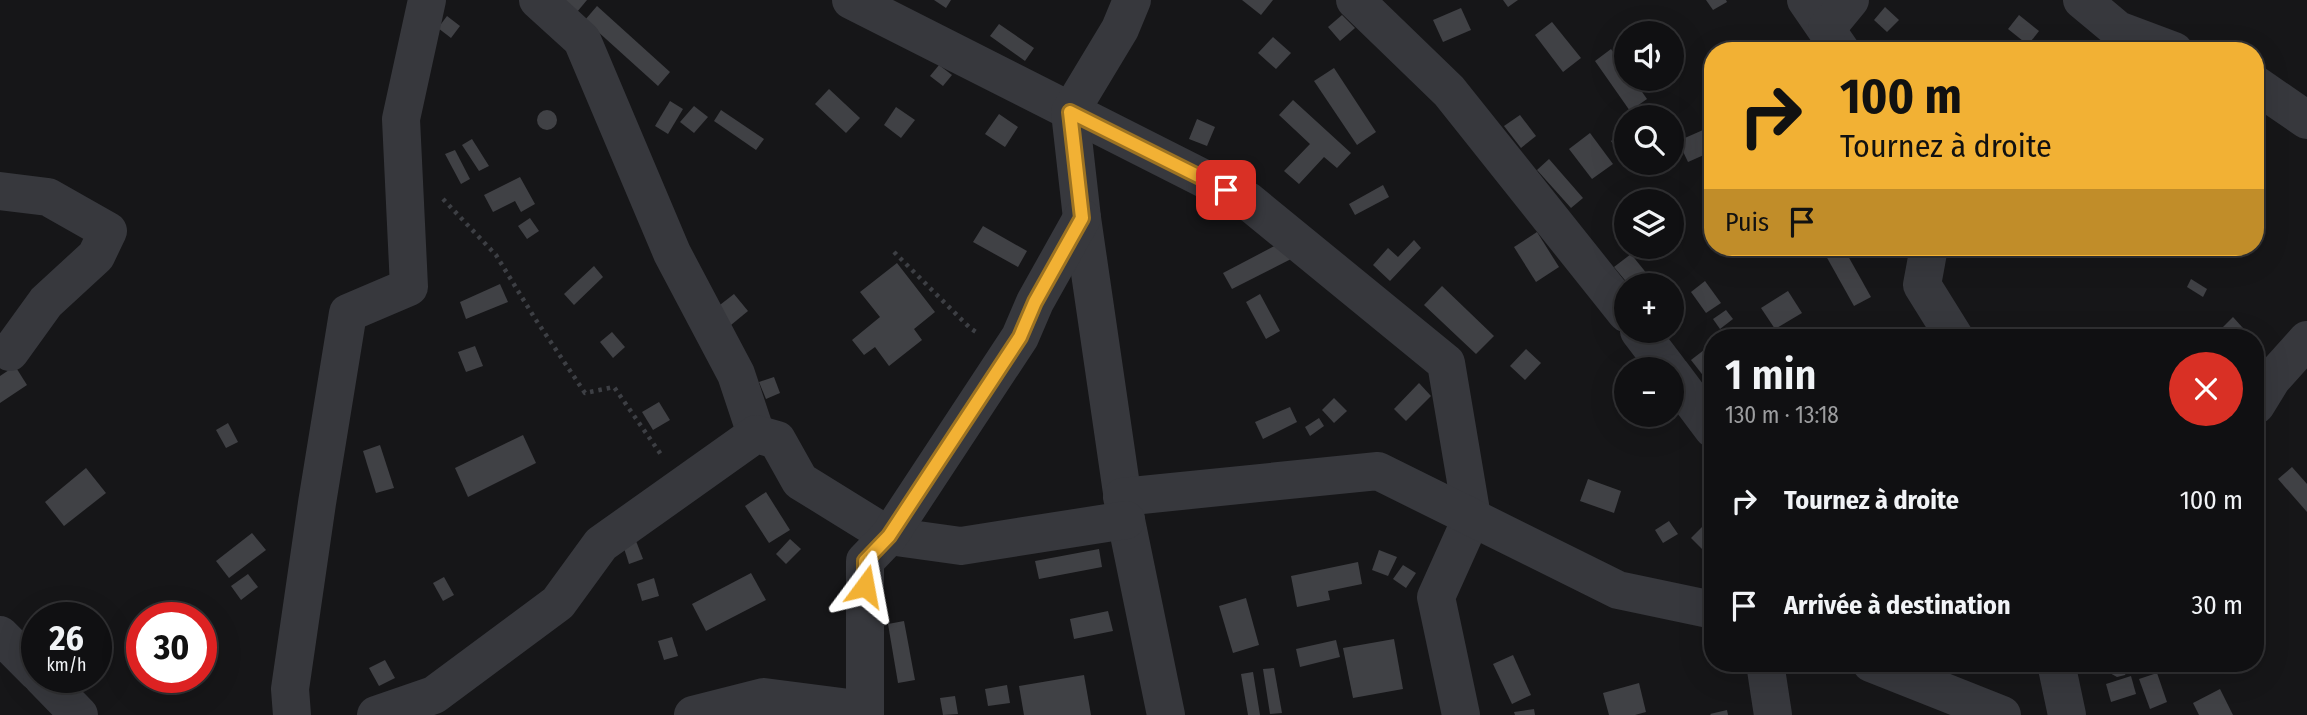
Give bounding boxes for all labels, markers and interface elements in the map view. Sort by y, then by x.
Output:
map controls [1614,21,1684,427]
button: sound [1614,21,1684,91]
text: 100 m [1840,67,1962,126]
icon: right [1725,70,1816,161]
button: search [1614,105,1684,175]
text: Tournez à droite [1840,127,2052,165]
pin [1196,160,1256,220]
icon: arrive [1207,171,1245,209]
button: layers [1614,189,1684,259]
icon: arrive [1783,203,1821,241]
text: Puis [1725,207,1769,238]
button: + [1614,273,1684,343]
text: 1 min [1725,350,1816,400]
button: close [2169,352,2243,426]
button: − [1614,357,1684,427]
text: 130 m · 13:18 [1725,401,1839,429]
icon: right [1725,482,1763,520]
text: Tournez à droite [1784,485,1959,516]
text: 100 m [2180,485,2243,516]
position arrow [828,549,902,623]
icon: arrive [1725,587,1763,625]
text: Arrivée à destination [1784,590,2011,621]
text: 30 m [2192,590,2243,621]
speed limit sign: 30 [126,602,217,693]
text: 26 [49,617,84,659]
text: km/h [46,654,87,676]

